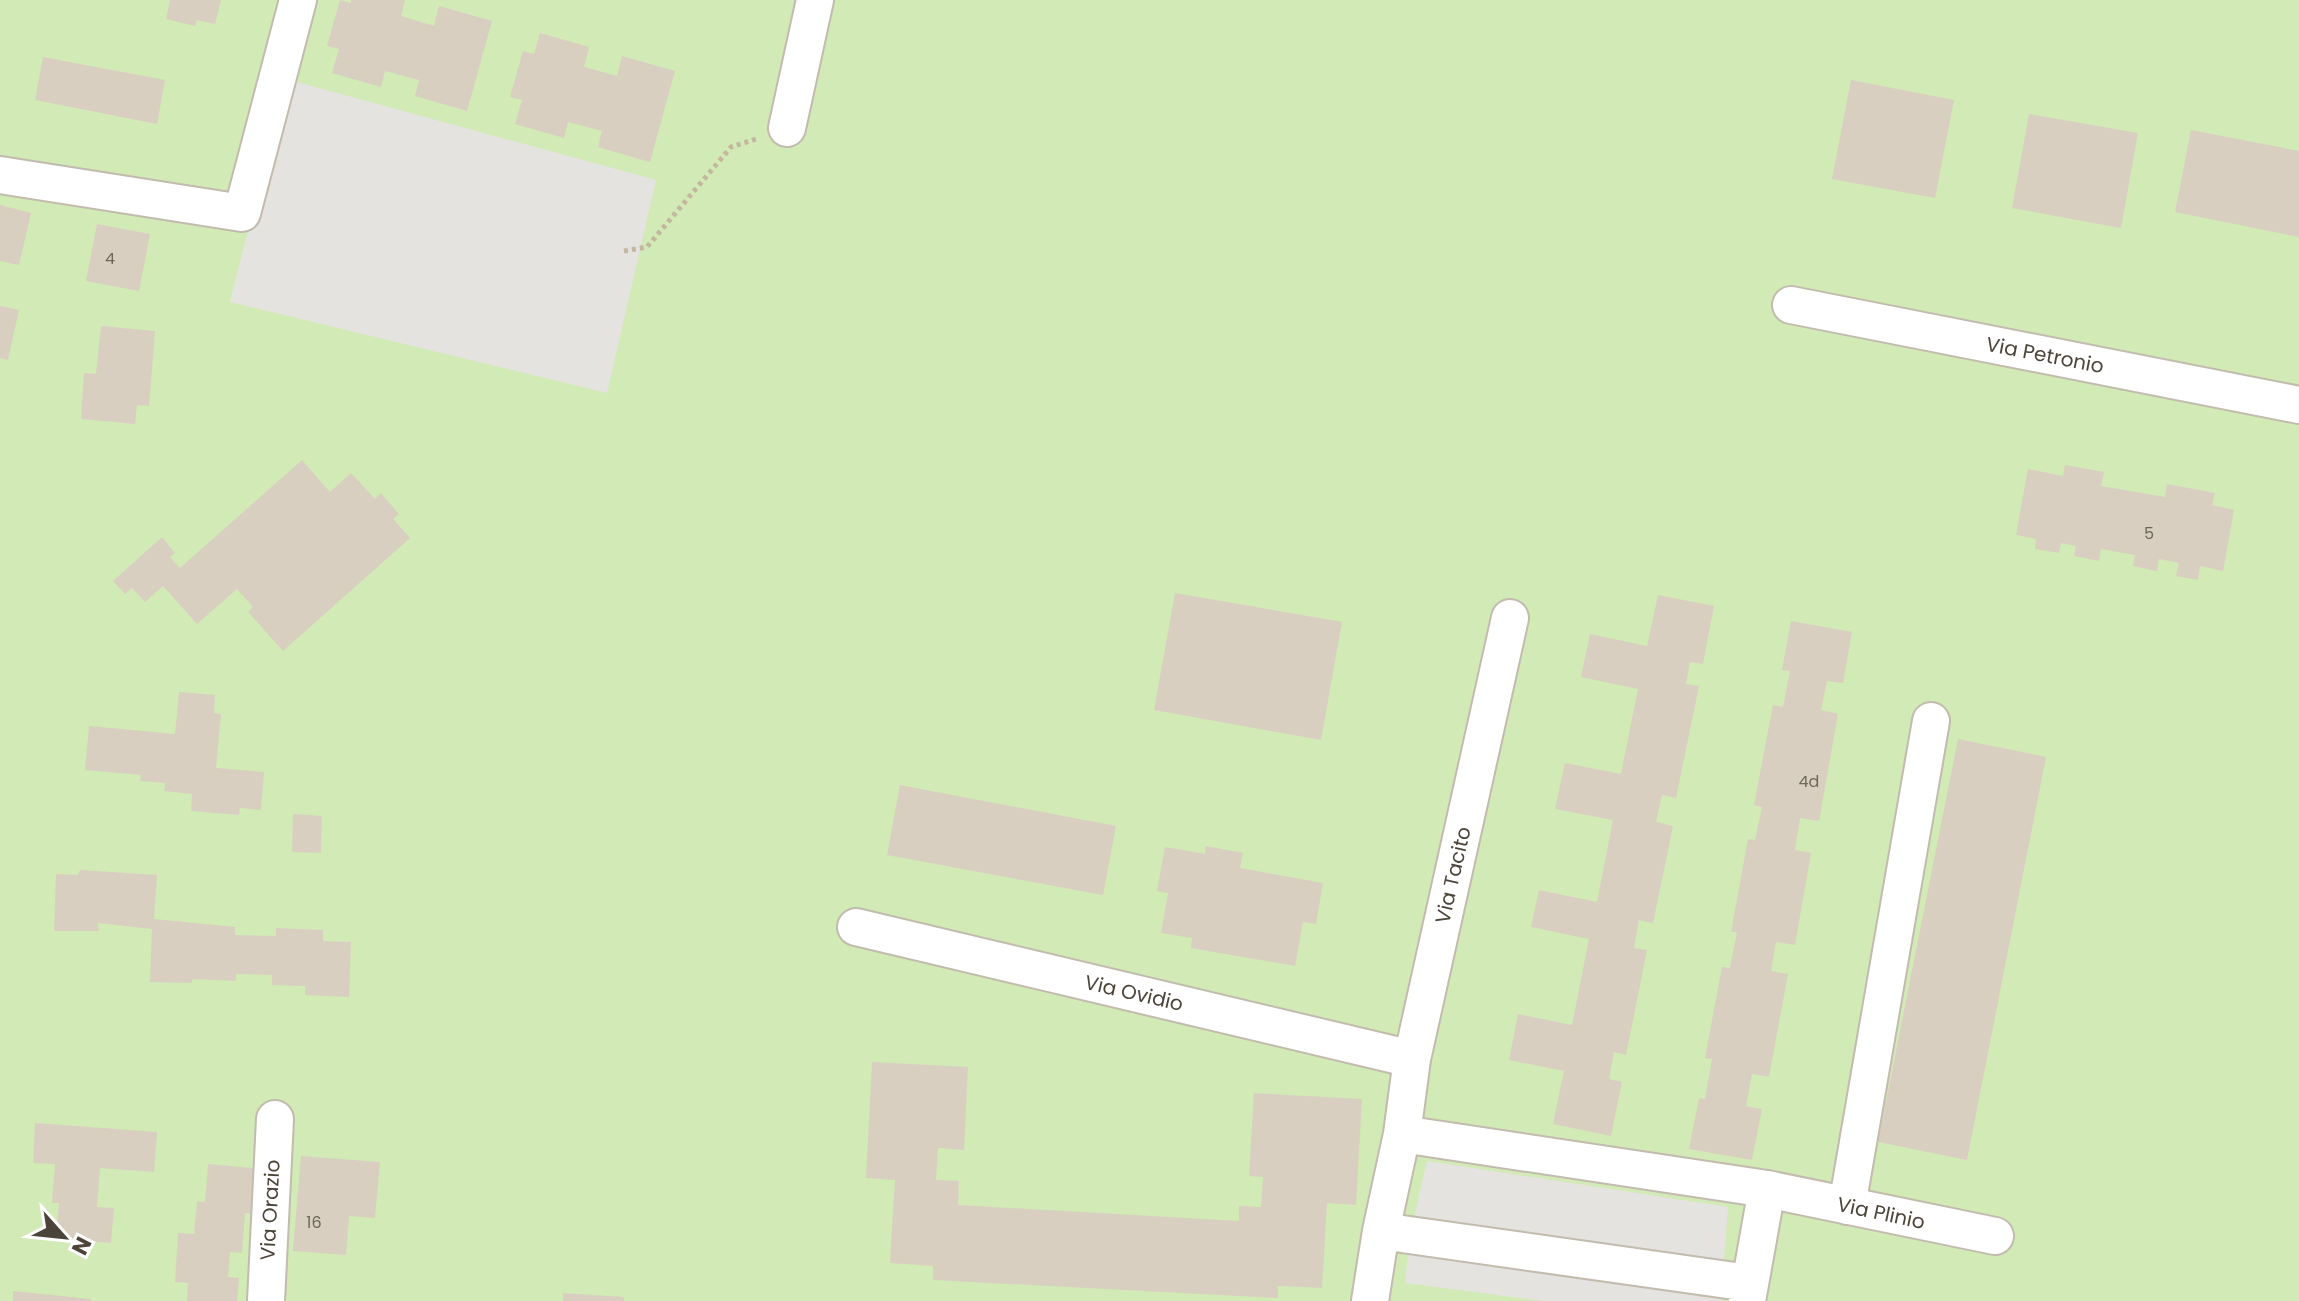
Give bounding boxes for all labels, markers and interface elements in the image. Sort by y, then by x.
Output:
house number: 4 [105,247,115,270]
street label: Via Petronio [1984,330,2106,380]
house number: 5 [2144,522,2154,545]
house number: 4d [1799,770,1819,793]
street label: Via Tacito [1428,824,1478,926]
street label: Via Ovidio [1082,968,1186,1018]
street label: Via Orazio [253,1159,287,1261]
street label: Via Plinio [1834,1190,1928,1236]
north arrow [24,1197,104,1277]
house number: 16 [306,1211,322,1234]
text: N [64,1231,99,1260]

